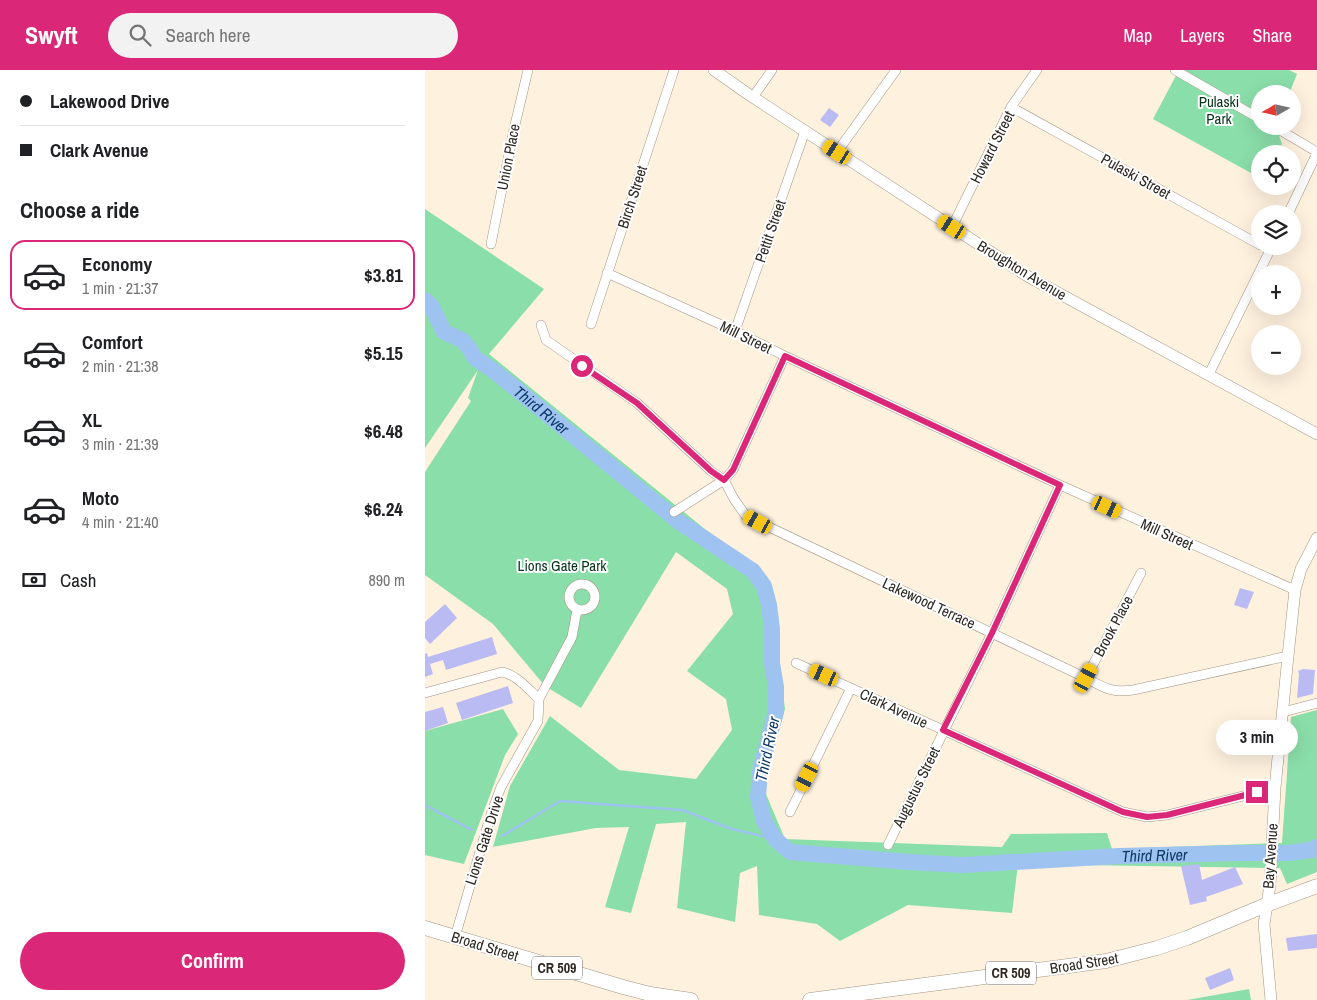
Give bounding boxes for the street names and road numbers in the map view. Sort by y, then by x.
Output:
street label: Howard Street [965,107,1019,187]
street label: Union Place [491,122,525,192]
street label: Pulaski Street [1097,148,1175,204]
street label: Birch Street [612,162,652,231]
street label: Pettit Street [749,196,791,265]
street label: Broughton Avenue [973,235,1071,305]
street label: Mill Street [717,315,776,359]
street label: Mill Street [1137,513,1197,555]
street label: Lakewood Terrace [879,572,979,634]
street label: Brook Place [1088,592,1138,660]
street label: Clark Avenue [857,683,932,733]
street label: Augustus Street [887,743,945,832]
street label: Lions Gate Drive [460,792,508,887]
street label: Bay Avenue [1257,822,1283,889]
street label: Broad Street [449,926,522,966]
street label: Broad Street [1048,947,1120,979]
road number: CR 509 [532,956,582,980]
road number: CR 509 [986,961,1036,984]

